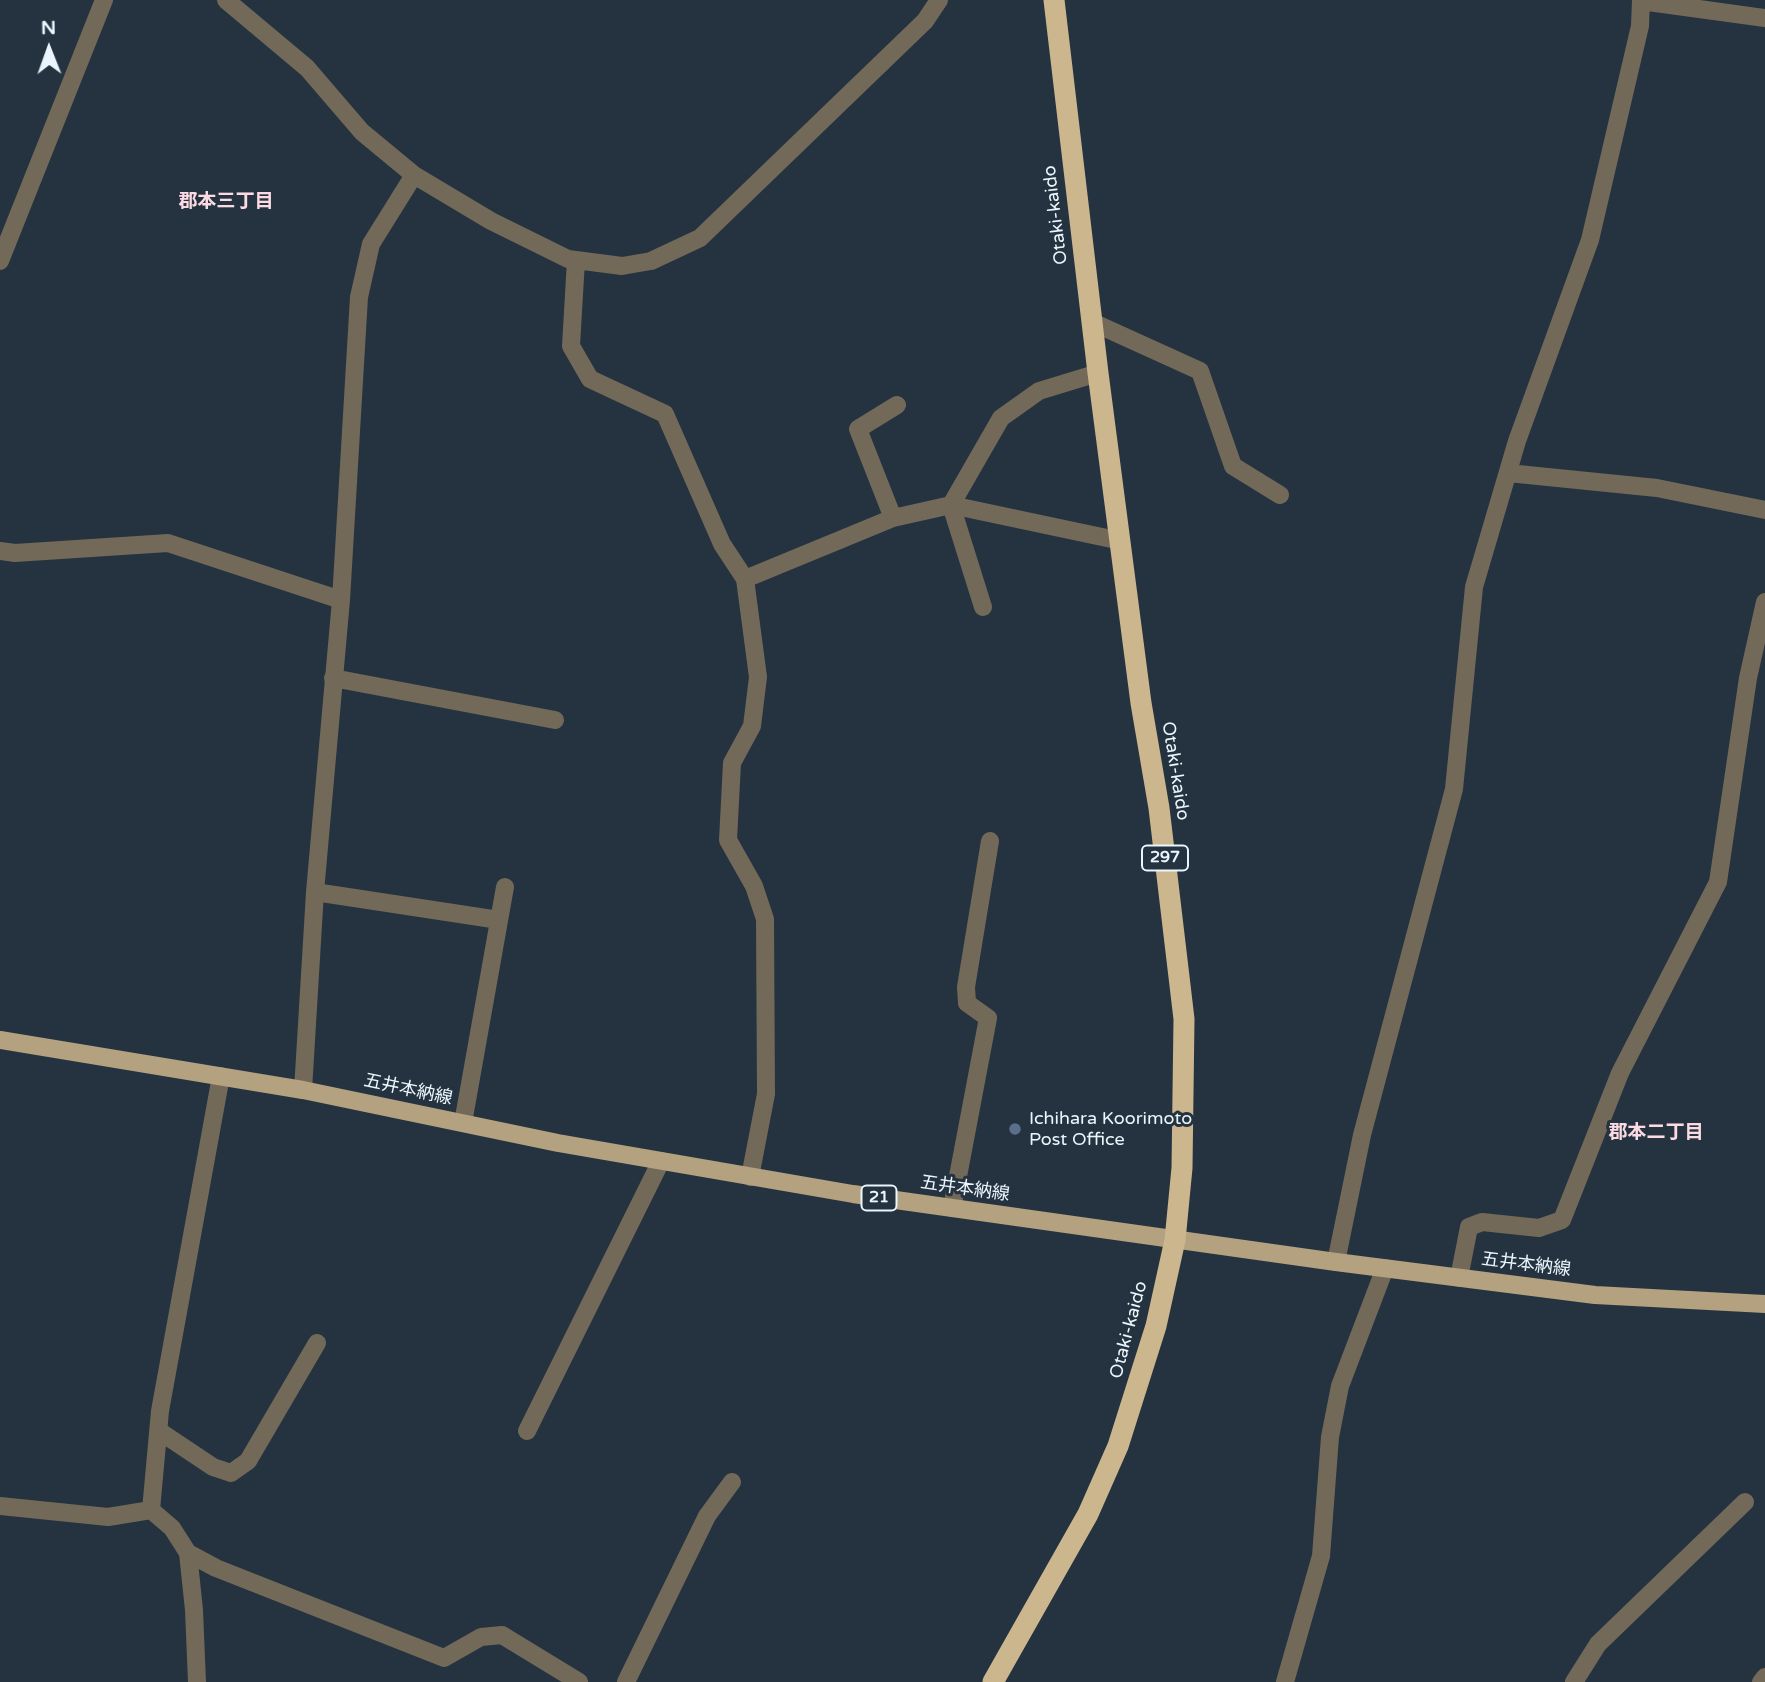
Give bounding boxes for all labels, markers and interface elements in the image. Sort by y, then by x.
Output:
north arrow [14,14,84,84]
text: N [41,17,56,39]
street label: Otaki-kaido [1039,164,1073,266]
district label: 郡本三丁目 [179,191,273,213]
street label: Otaki-kaido [1157,720,1193,822]
road number: 297 [1142,846,1188,870]
street label: 五井本納線 [362,1070,454,1110]
place label: Ichihara Koorimoto Post Office [1029,1108,1192,1150]
marker: Ichihara Koorimoto Post Office [1007,1121,1023,1137]
district label: 郡本二丁目 [1609,1122,1703,1144]
street label: 五井本納線 [919,1172,1011,1206]
road number: 21 [862,1186,896,1210]
street label: 五井本納線 [1480,1249,1572,1281]
street label: Otaki-kaido [1106,1279,1152,1381]

